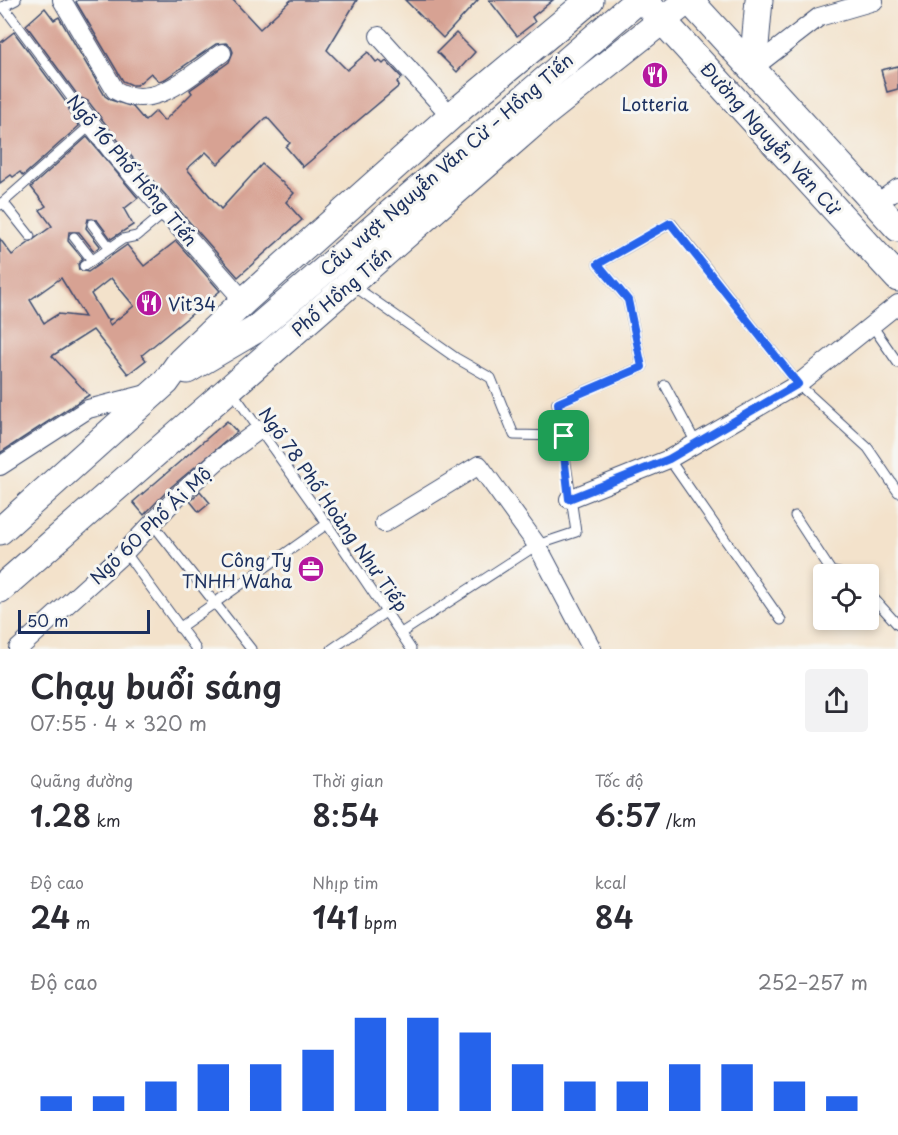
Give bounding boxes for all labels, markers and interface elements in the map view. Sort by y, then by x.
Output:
street label: Cầu vượt Nguyễn Văn Cừ – Hồng Tiến [313,46,579,282]
street label: Đường Nguyễn Văn Cừ [695,55,848,222]
restaurant icon: Lotteria [640,60,670,90]
street label: Ngõ 16 Phố Hồng Tiến [61,88,205,252]
place label: Lotteria [621,90,689,117]
street label: Phố Hồng Tiến [285,240,397,342]
restaurant icon: Vit34 [134,288,164,318]
place label: Vit34 [168,290,216,317]
street label: Ngõ 78 Phố Hoàng Như Tiếp [253,401,415,617]
pin [538,410,589,461]
icon: arrive [547,419,580,452]
street label: Ngõ 60 Phố Ái Mộ [83,460,217,590]
place label: Công Ty TNHH Waha [182,546,293,594]
office icon: Công Ty TNHH Waha [296,554,326,584]
map controls [813,564,879,630]
button: locate [813,564,879,630]
scale bar [18,607,150,634]
text: 50 m [27,608,68,632]
text: Chạy buổi sáng [30,660,282,710]
button: share [805,669,868,732]
text: 07:55 · 4 × 320 m [30,708,207,738]
text: Quãng đường [30,768,133,792]
text: Thời gian [312,768,384,792]
text: Tốc độ [595,768,644,792]
text: 1.28 [30,792,91,837]
text: 8:54 [312,792,379,837]
text: 6:57 [595,792,660,837]
text: km [91,808,121,832]
text: /km [660,808,696,832]
text: Độ cao [30,870,84,894]
text: Nhịp tim [312,870,378,894]
text: kcal [595,870,627,894]
text: 24 [30,894,70,939]
text: 141 [312,894,359,939]
text: 84 [595,894,634,939]
text: m [70,910,90,934]
text: bpm [359,910,397,934]
text: Độ cao [30,967,98,997]
text: 252–257 m [758,967,868,997]

